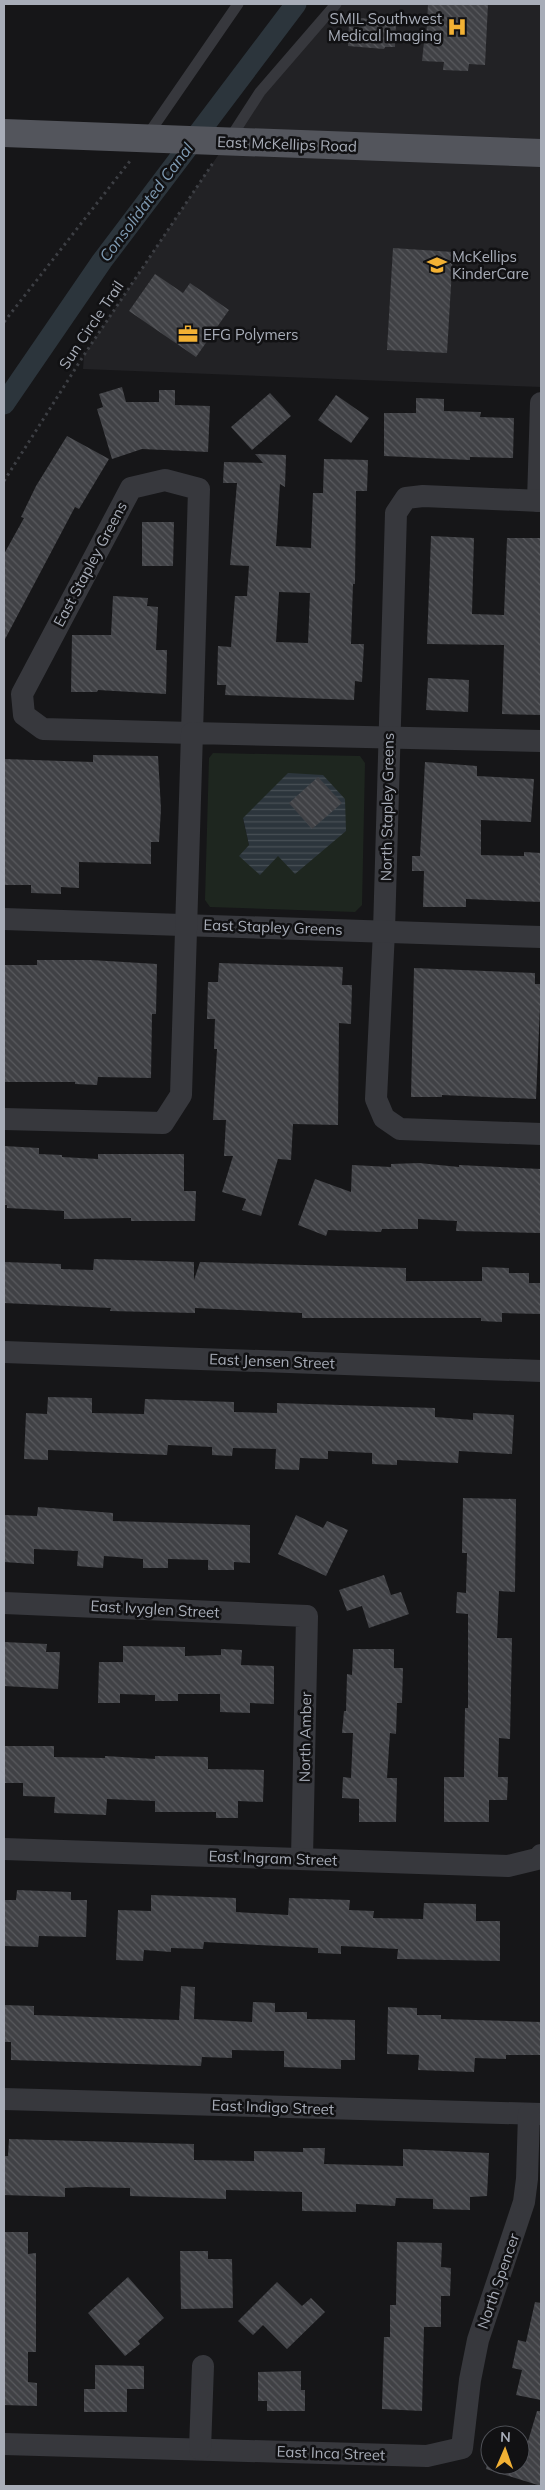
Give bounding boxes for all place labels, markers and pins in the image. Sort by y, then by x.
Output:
place label: SMIL Southwest Medical Imaging [328,9,442,45]
hospital icon: SMIL Southwest Medical Imaging [446,16,468,38]
place label: McKellips KinderCare [452,247,529,283]
school or university icon: McKellips KinderCare [426,254,448,276]
office icon: EFG Polymers [177,323,199,345]
place label: EFG Polymers [203,325,299,344]

